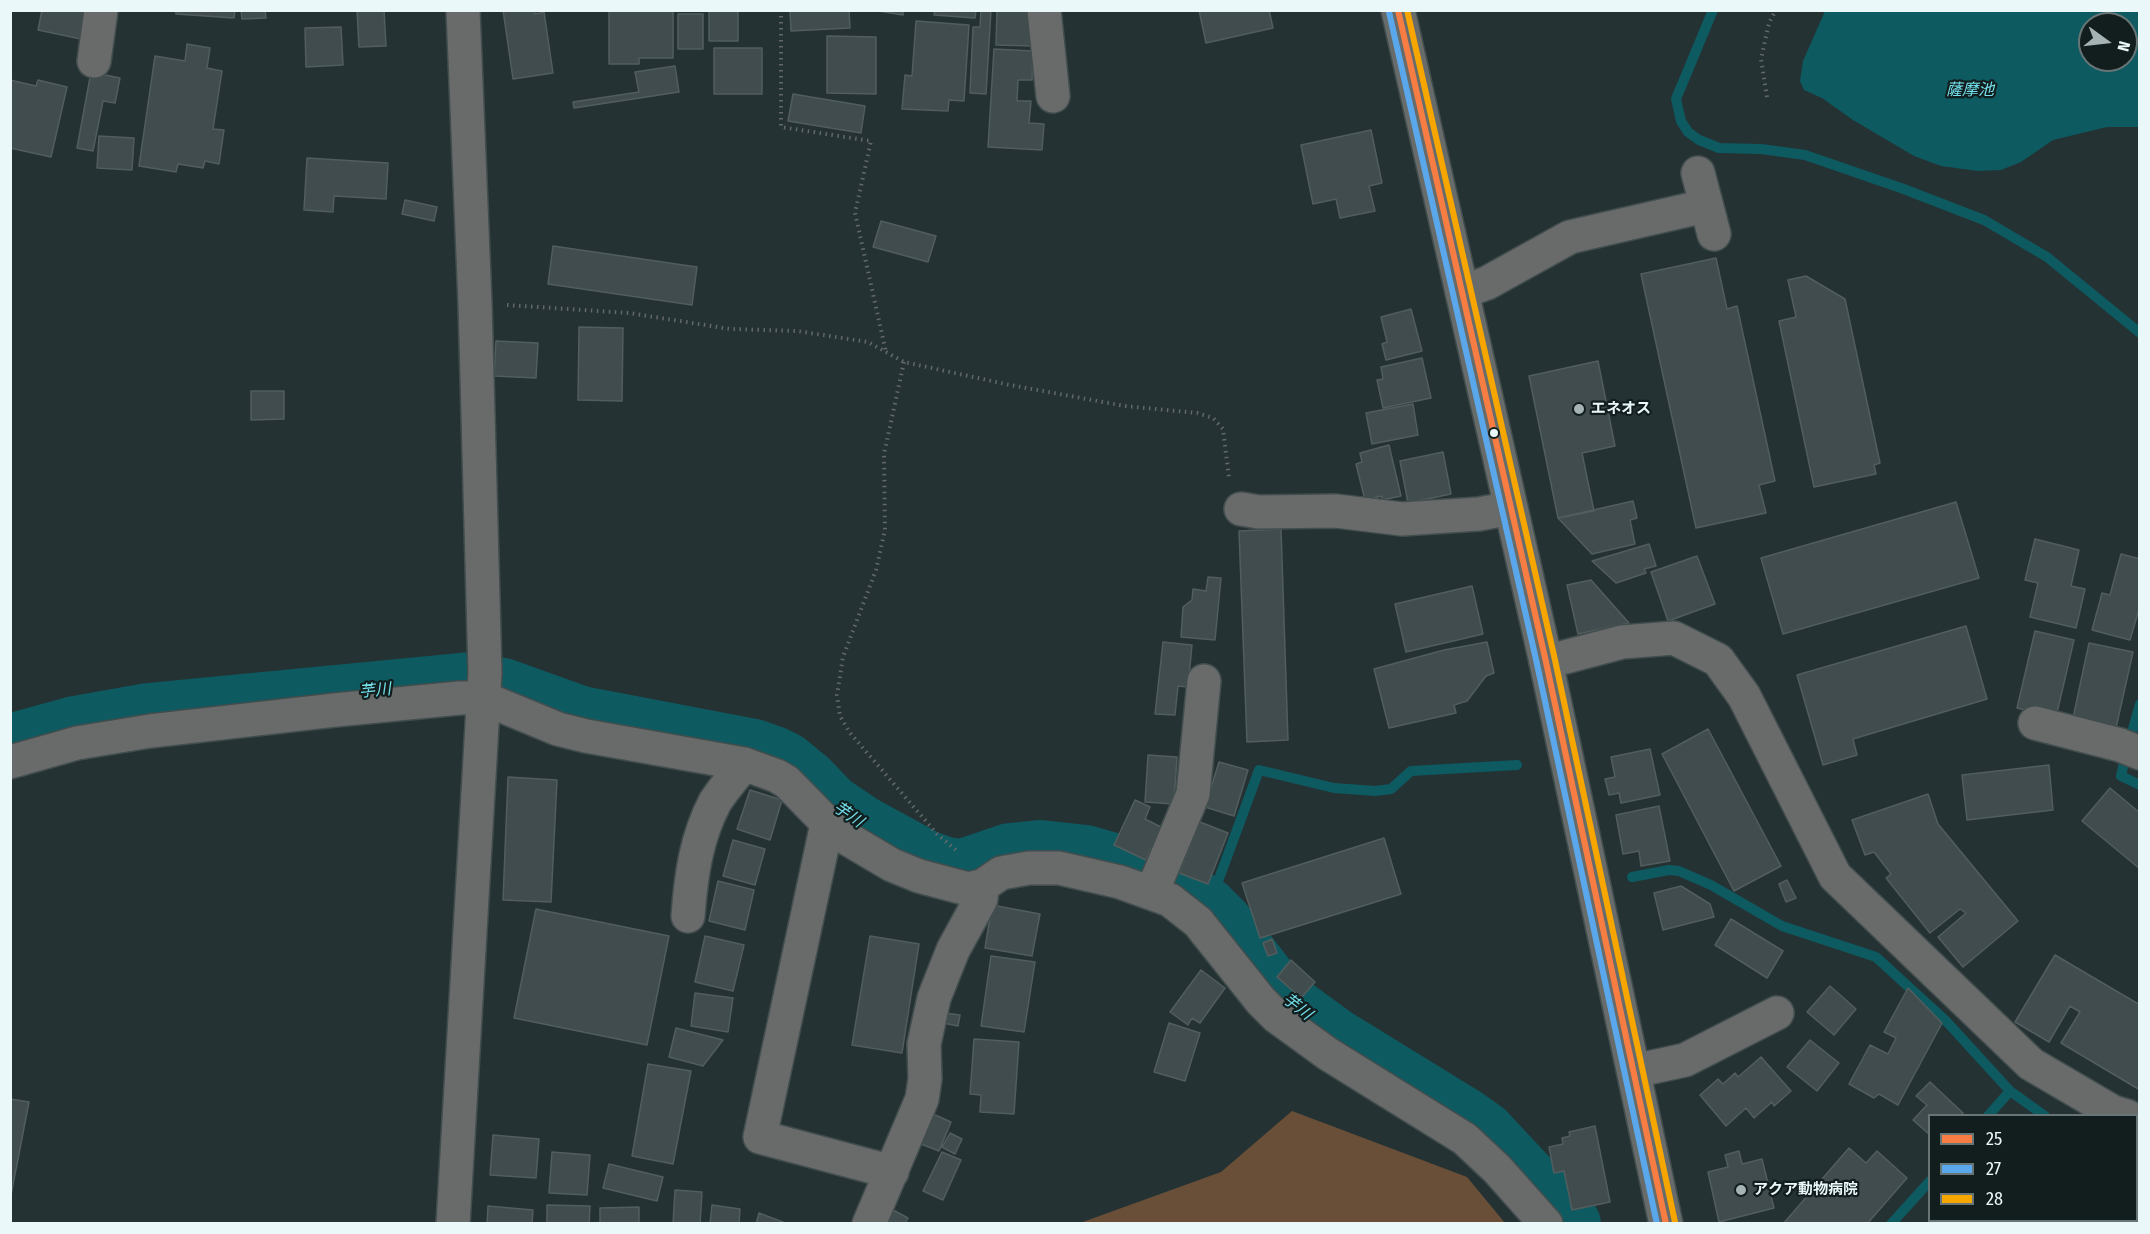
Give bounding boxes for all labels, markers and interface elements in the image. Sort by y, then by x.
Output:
north arrow [2078,12,2138,72]
text: N [2114,39,2134,53]
water label: 薩摩池 [1946,81,1994,101]
place label: エネオス [1591,400,1651,418]
marker: エネオス [1572,402,1586,416]
unlabelled marker [1488,427,1500,439]
water label: 芋川 [358,680,392,702]
water label: 芋川 [829,798,867,832]
water label: 芋川 [1278,990,1316,1024]
legend [1928,1114,2138,1222]
text: 25 [1986,1128,2002,1150]
text: 27 [1986,1158,2001,1180]
place label: アクア動物病院 [1753,1181,1858,1199]
marker: アクア動物病院 [1734,1183,1748,1197]
text: 28 [1986,1188,2003,1210]

